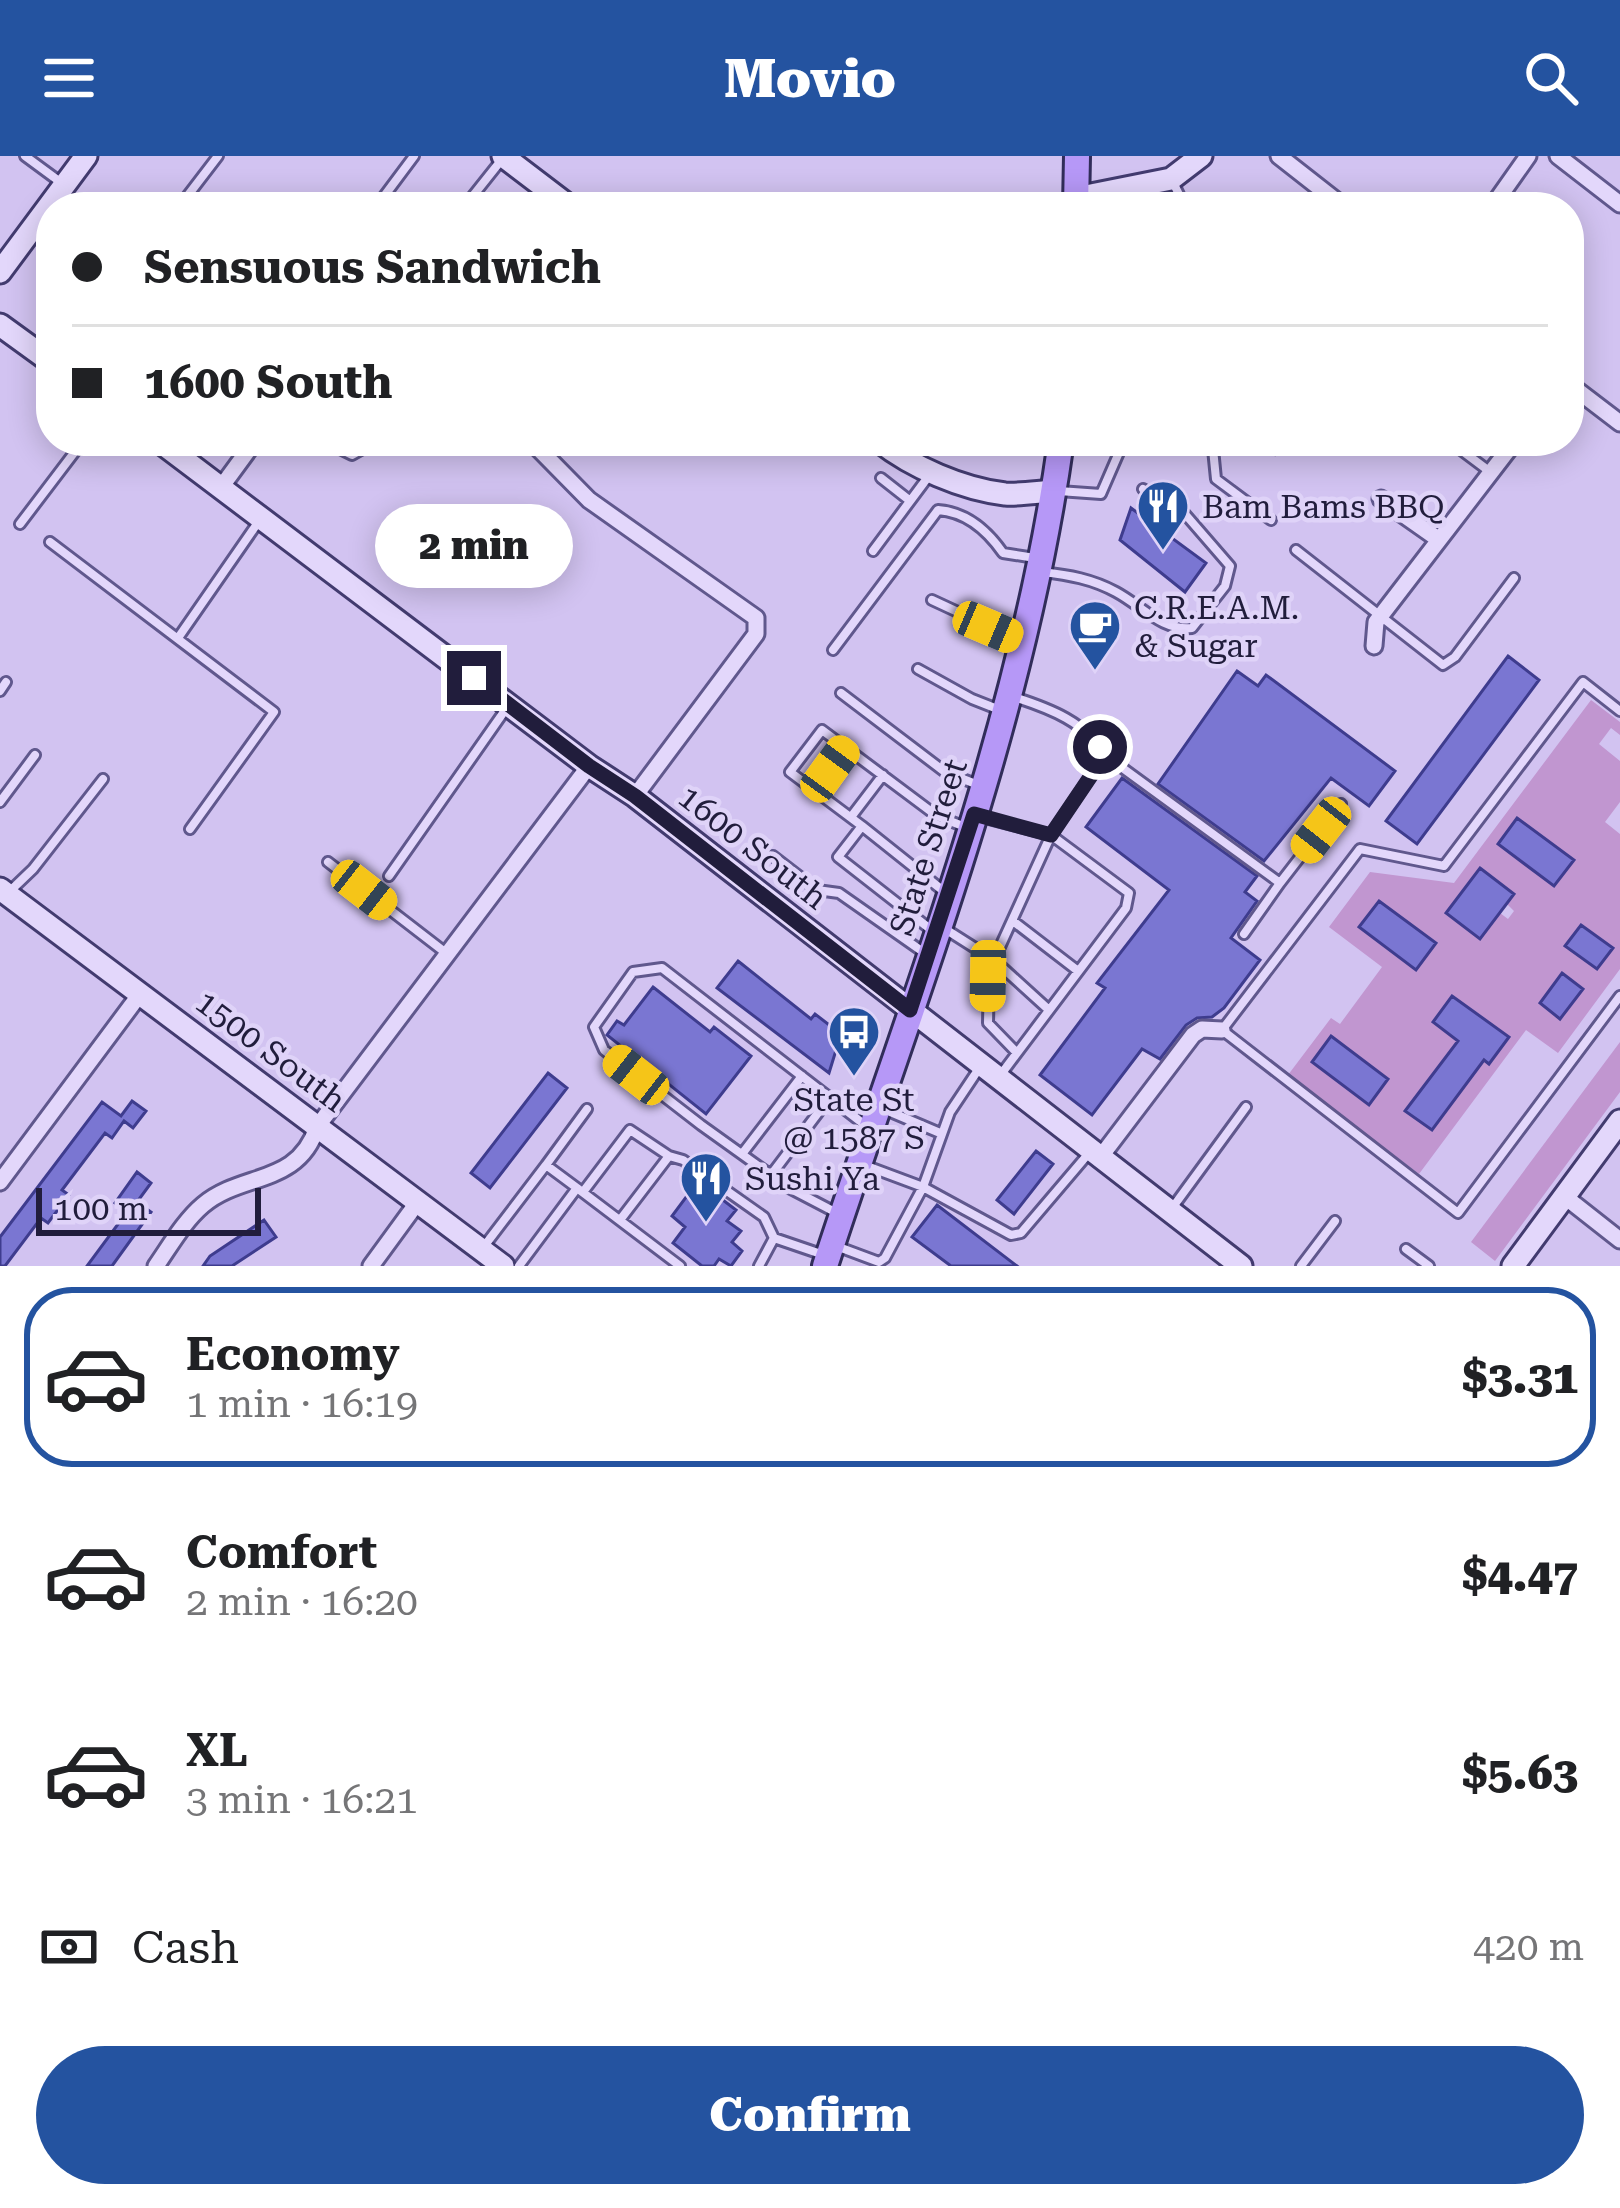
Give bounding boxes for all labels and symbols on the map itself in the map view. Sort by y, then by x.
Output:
restaurant icon: Bam Bams BBQ [1135,478,1191,552]
place label: Bam Bams BBQ [1202,487,1445,526]
callout: 2 min [375,504,573,588]
place label: C.R.E.A.M. & Sugar [1134,588,1299,665]
car [948,596,1028,658]
cafe icon: C.R.E.A.M. & Sugar [1067,598,1123,672]
route end [447,651,501,705]
route start [1073,720,1127,774]
car [794,729,866,809]
street label: State Street [881,754,975,940]
street label: 1600 South [671,777,835,917]
car [1285,791,1357,869]
car [325,854,403,926]
car [969,940,1007,1012]
street label: 1500 South [188,982,354,1120]
bus stop icon: State St @ 1587 S [826,1004,882,1078]
car [597,1039,675,1111]
place label: State St @ 1587 S [783,1080,925,1157]
restaurant icon: Sushi Ya [678,1150,734,1224]
place label: Sushi Ya [745,1159,880,1198]
scale bar [36,1182,261,1235]

